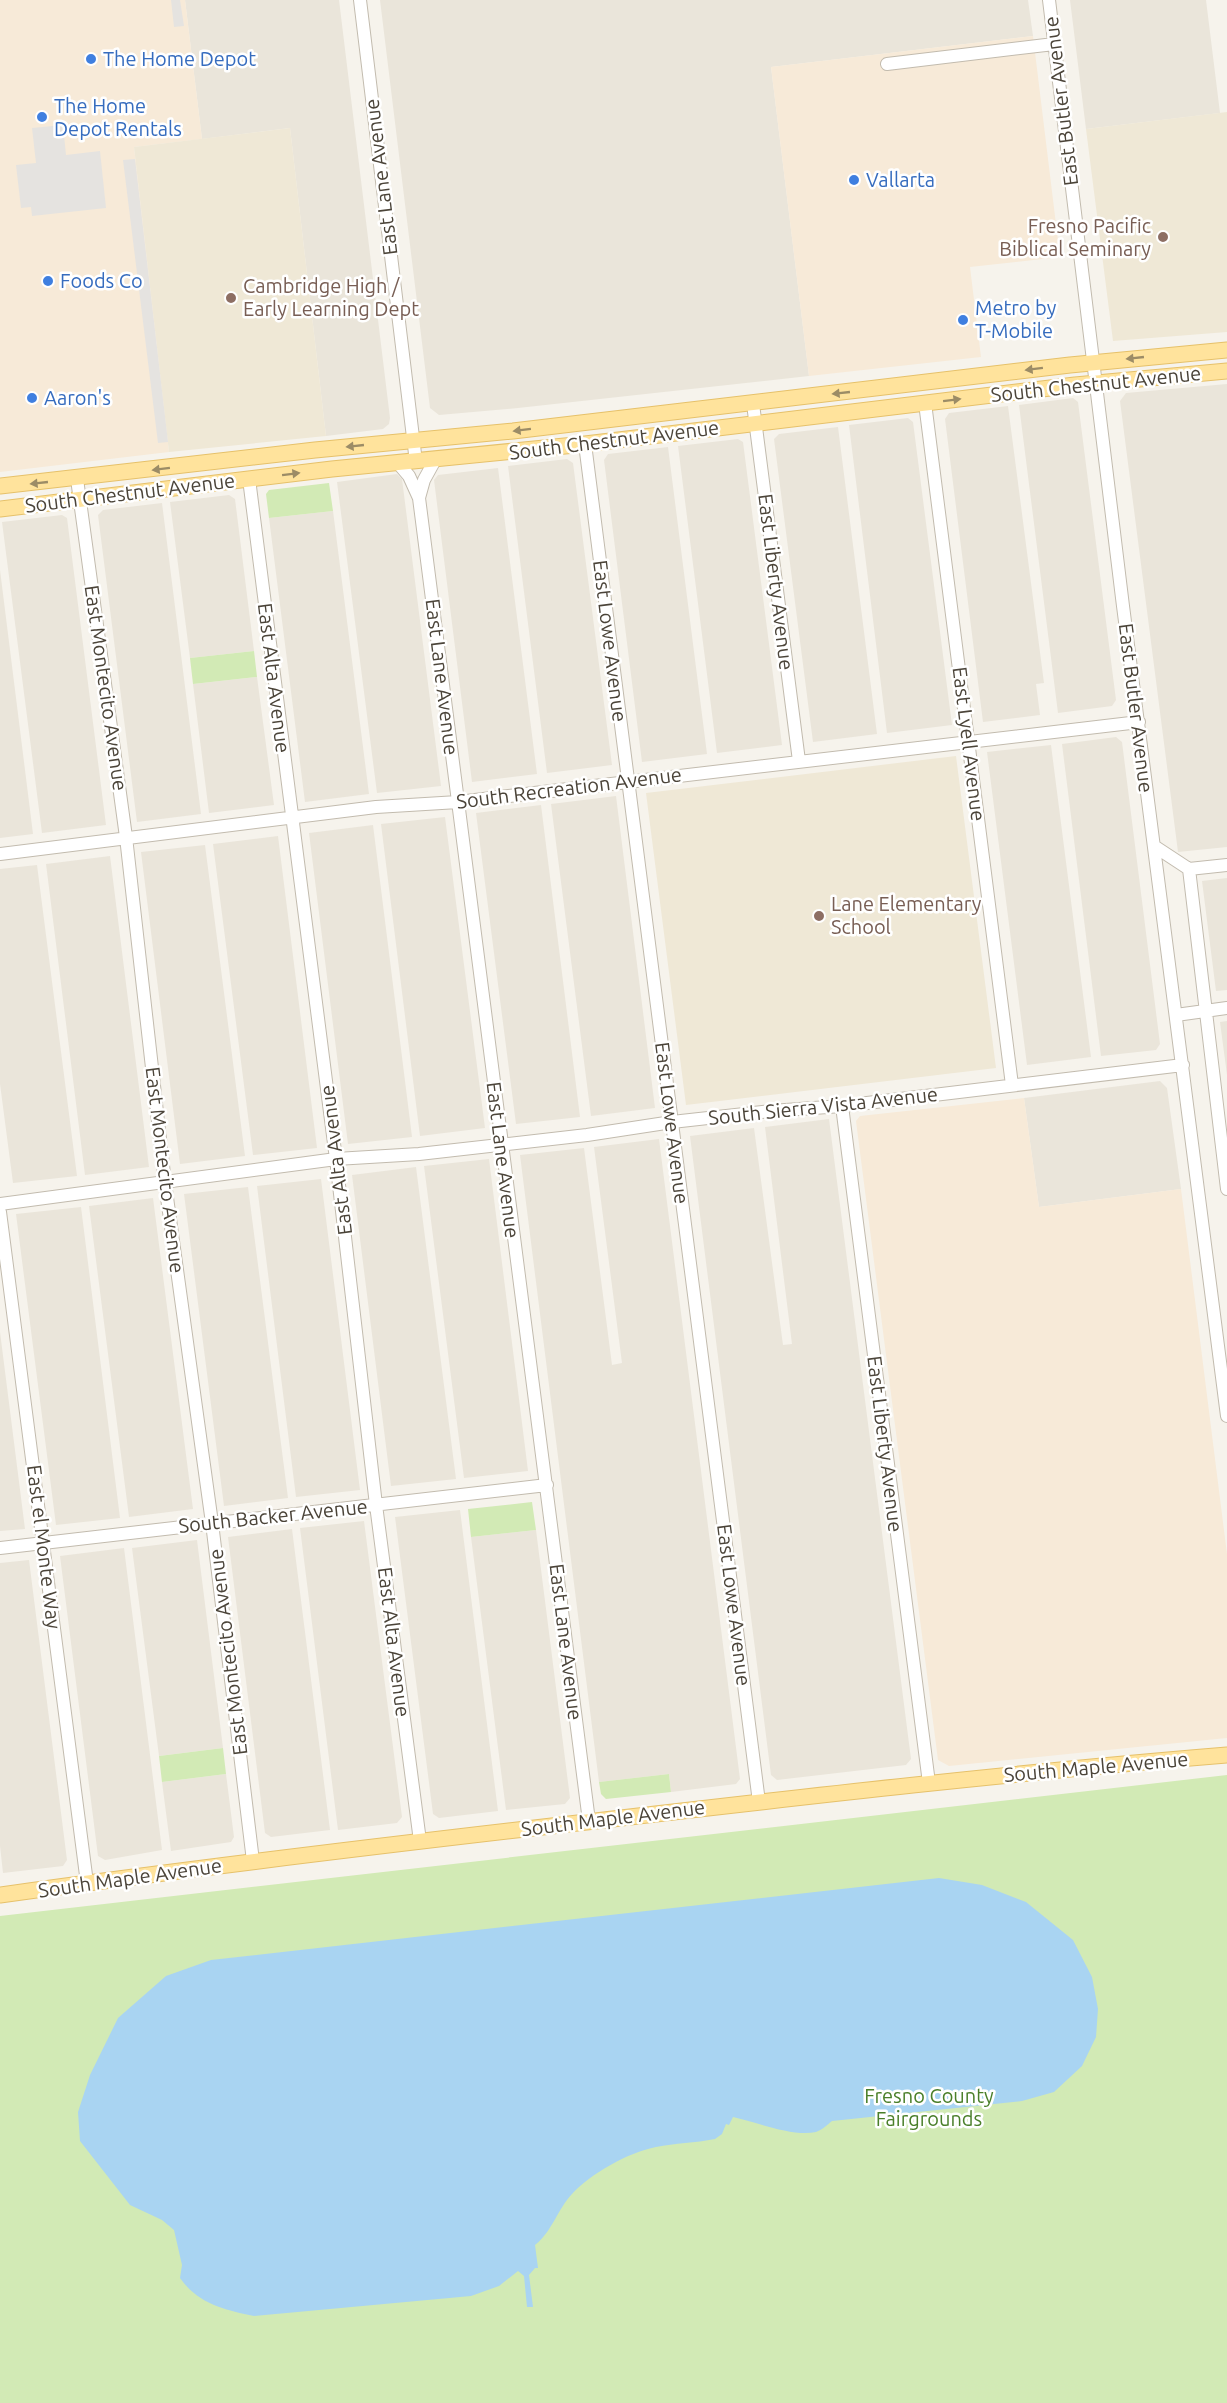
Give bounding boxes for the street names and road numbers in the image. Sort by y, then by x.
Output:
street label: East Butler Avenue [1039,15,1082,187]
street label: East Lane Avenue [359,97,402,257]
street label: South Chestnut Avenue [990,361,1202,406]
street label: South Chestnut Avenue [508,415,720,464]
street label: South Chestnut Avenue [24,468,236,517]
street label: East Liberty Avenue [754,492,799,671]
street label: East Lowe Avenue [589,559,632,723]
street label: East Montecito Avenue [81,584,132,792]
street label: East Lane Avenue [421,597,464,757]
street label: East Alta Avenue [254,602,295,754]
street label: East Butler Avenue [1115,622,1158,794]
street label: East Lyell Avenue [949,665,990,823]
street label: South Recreation Avenue [455,762,683,813]
street label: East Lowe Avenue [651,1041,694,1205]
street label: East Montecito Avenue [141,1066,190,1274]
street label: East Lane Avenue [482,1080,525,1240]
street label: South Sierra Vista Avenue [707,1082,939,1129]
street label: East Alta Avenue [315,1084,356,1236]
street label: East Liberty Avenue [863,1354,908,1533]
street label: East el Monte Way [23,1463,66,1631]
street label: South Backer Avenue [177,1494,369,1537]
street label: East Lowe Avenue [713,1523,756,1687]
street label: East Montecito Avenue [203,1548,252,1756]
street label: East Lane Avenue [545,1562,588,1722]
street label: East Alta Avenue [374,1566,415,1718]
street label: South Maple Avenue [1003,1747,1189,1786]
street label: South Maple Avenue [520,1795,706,1840]
street label: South Maple Avenue [37,1853,223,1902]

